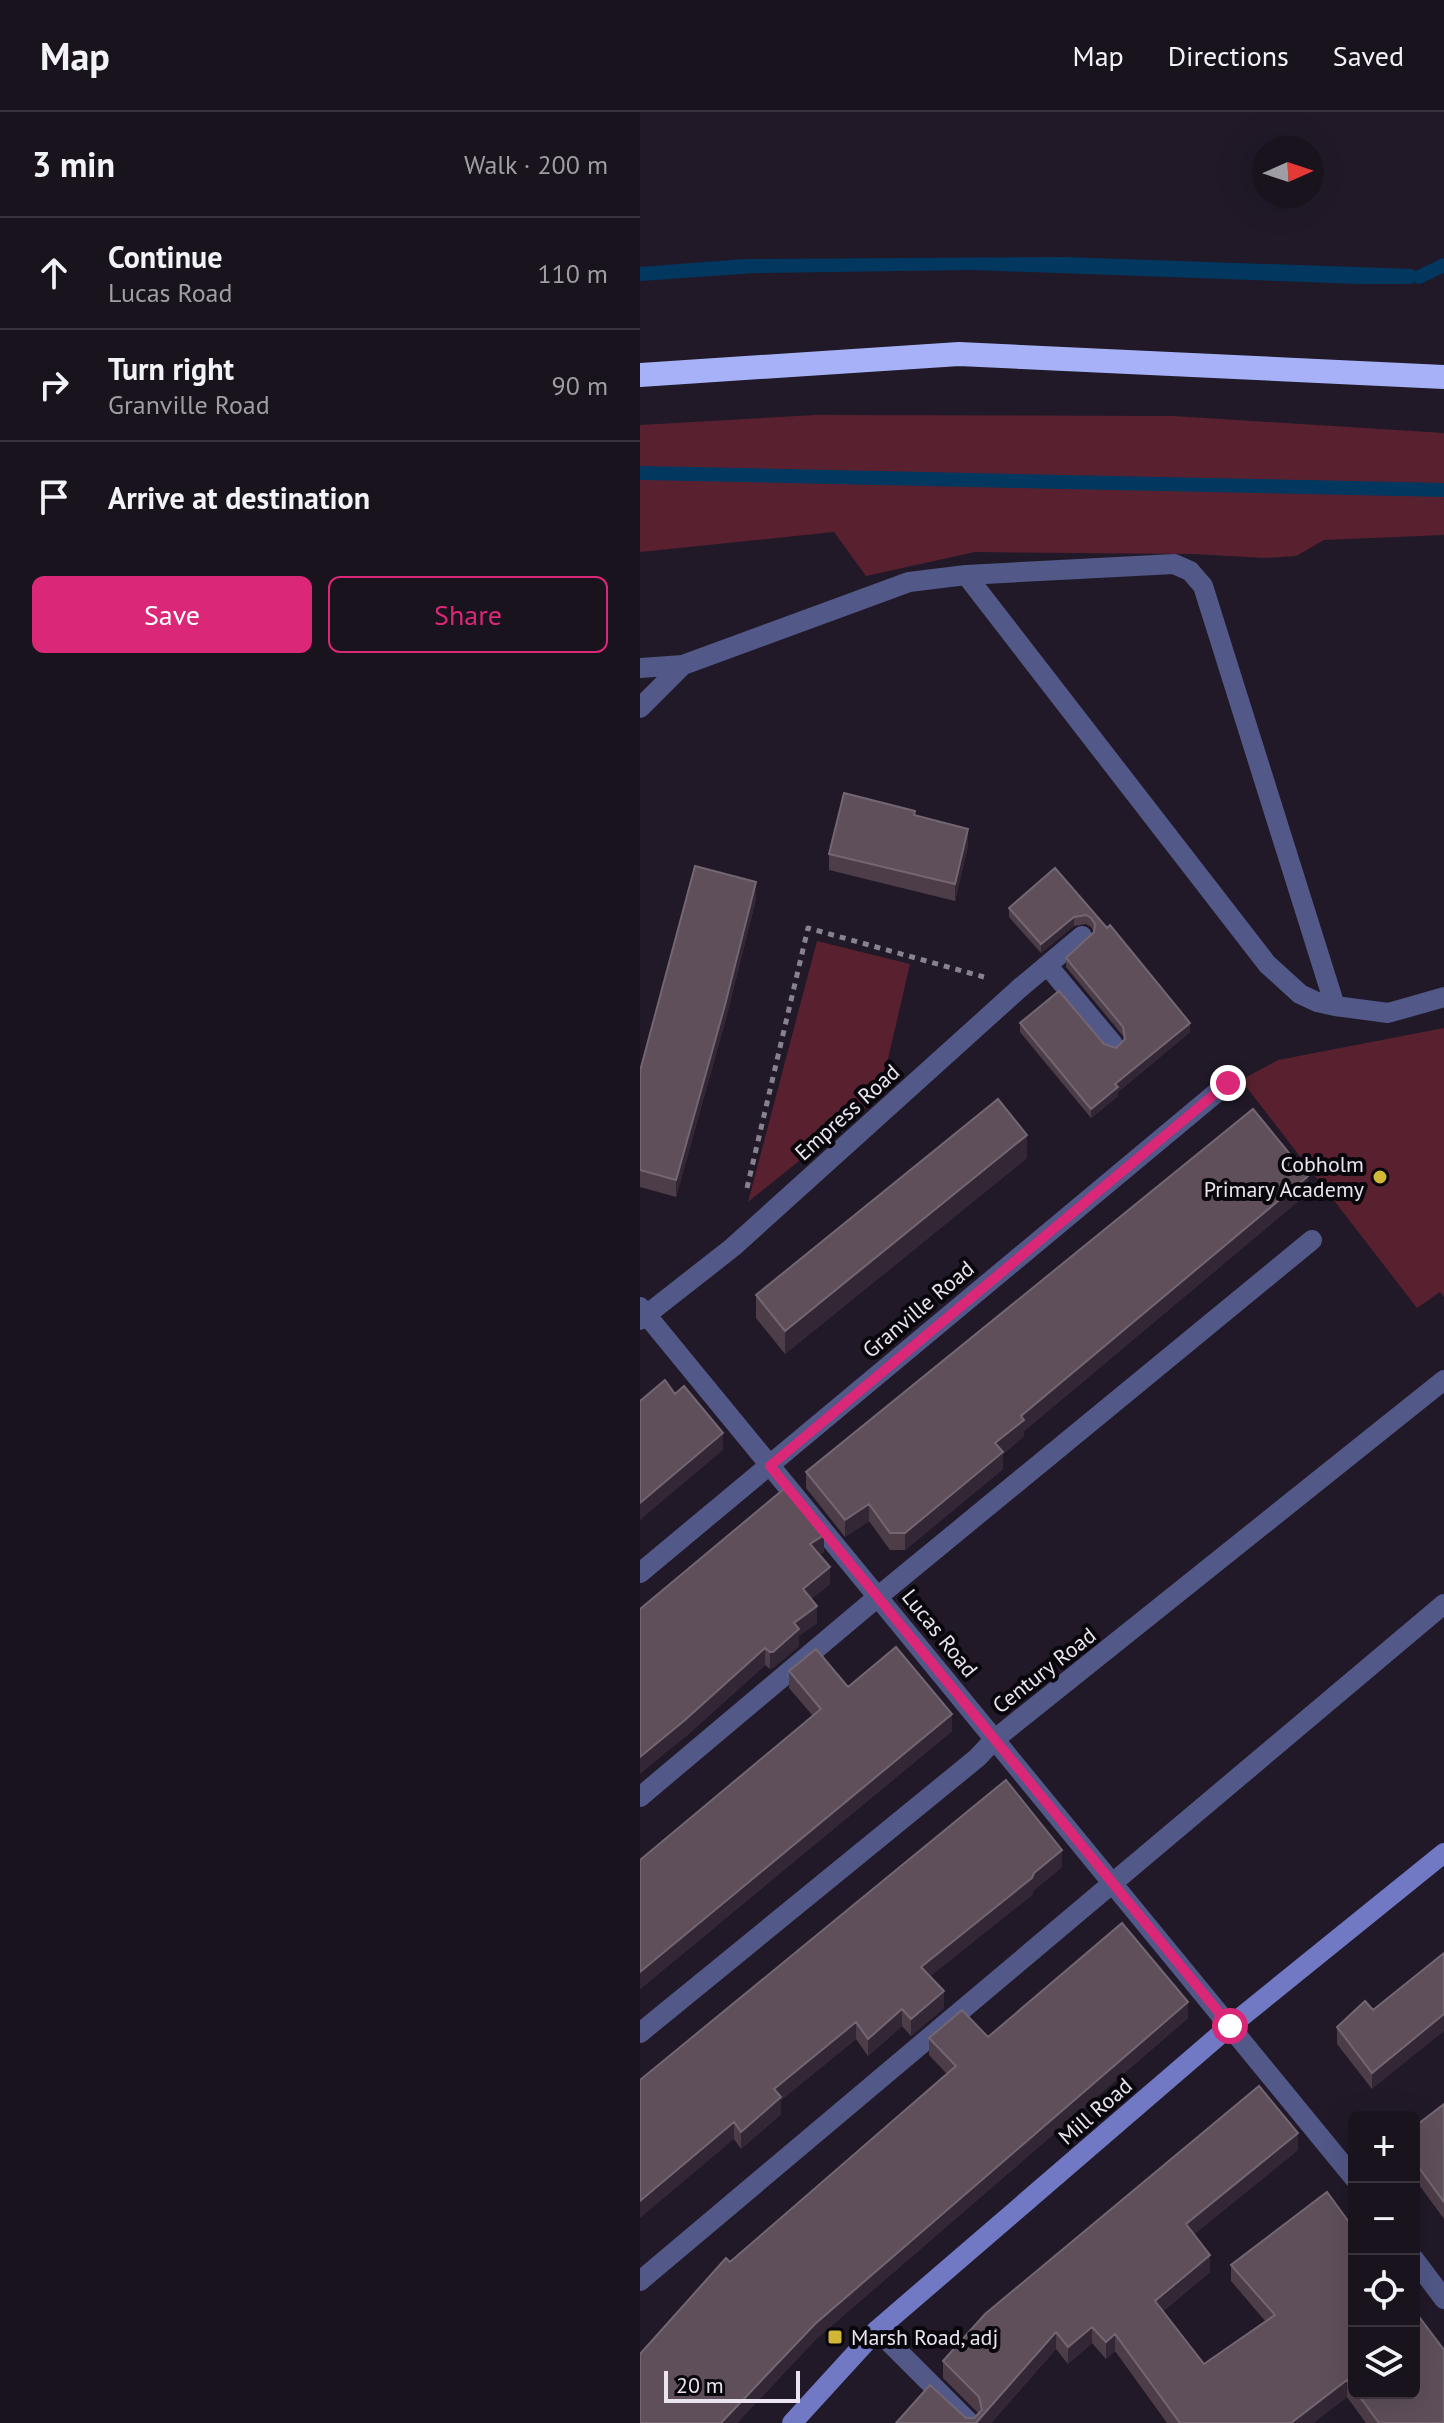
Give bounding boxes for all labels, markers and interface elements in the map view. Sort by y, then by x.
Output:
text: Map [40,31,110,80]
text: Map [1073,37,1124,74]
text: Directions [1168,37,1289,74]
text: Saved [1333,37,1404,74]
north arrow [1252,136,1324,208]
text: 3 min [32,142,115,186]
text: Walk · 200 m [464,148,608,181]
text: Continue [108,237,222,276]
icon: ahead [32,251,76,295]
text: 110 m [537,257,608,290]
text: Lucas Road [108,276,233,309]
text: Turn right [108,349,234,388]
icon: right [32,363,76,407]
text: 90 m [552,369,608,402]
text: Granville Road [108,388,270,421]
icon: arrive [32,475,76,519]
text: Arrive at destination [108,478,370,517]
button: Save [32,576,312,653]
button: Share [328,576,608,653]
street label: Empress Road [789,1058,905,1166]
route end [1210,1065,1246,1101]
place label: Cobholm Primary Academy [1204,1150,1365,1203]
marker: Cobholm Primary Academy [1371,1168,1389,1186]
street label: Granville Road [857,1254,979,1364]
street label: Lucas Road [896,1583,984,1683]
street label: Century Road [987,1621,1101,1719]
route start [1212,2008,1248,2044]
street label: Mill Road [1052,2071,1138,2151]
map controls [1348,2111,1420,2399]
button: + [1348,2111,1420,2183]
button: − [1348,2183,1420,2255]
button: locate [1348,2255,1420,2327]
place label: Marsh Road, adj [851,2323,998,2351]
button: layers [1348,2327,1420,2399]
marker: Marsh Road, adj [826,2328,844,2346]
scale bar [664,2367,800,2403]
text: 20 m [676,2371,724,2399]

